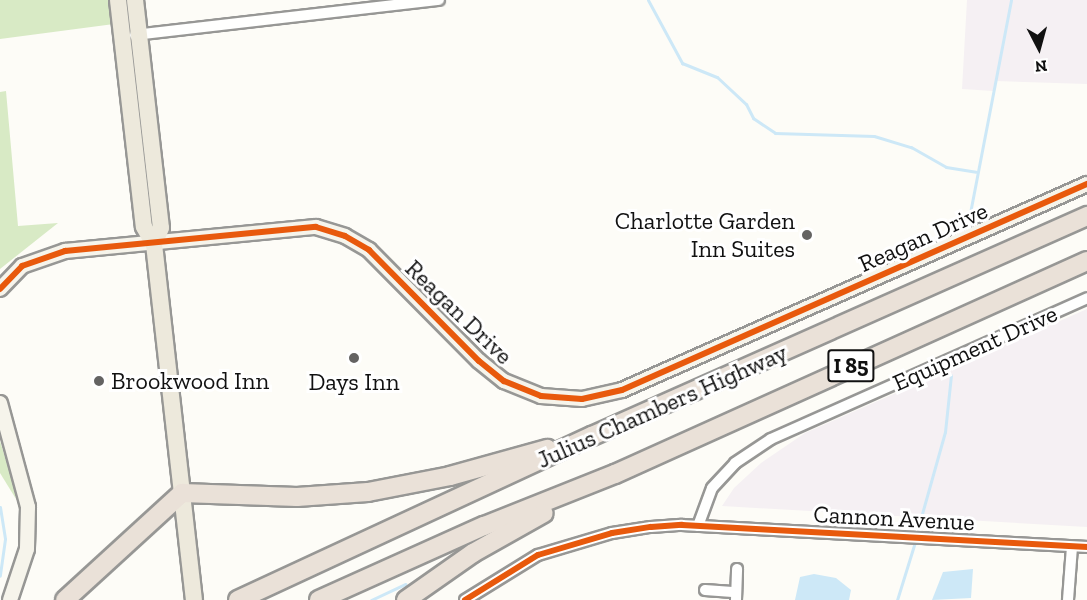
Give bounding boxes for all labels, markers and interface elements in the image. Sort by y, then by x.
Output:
north arrow [1009,18,1069,78]
text: N [1034,56,1048,76]
street label: Reagan Drive [854,196,992,278]
place label: Charlotte Garden Inn Suites [615,207,795,263]
marker: Charlotte Garden Inn Suites [800,228,814,242]
street label: Reagan Drive [399,254,519,370]
street label: Equipment Drive [888,299,1062,397]
street label: Julius Chambers Highway [533,338,791,474]
road number: I 85 [827,347,875,385]
marker: Days Inn [347,351,361,365]
place label: Brookwood Inn [111,367,269,395]
place label: Days Inn [308,368,400,396]
marker: Brookwood Inn [92,374,106,388]
street label: Cannon Avenue [812,499,976,537]

